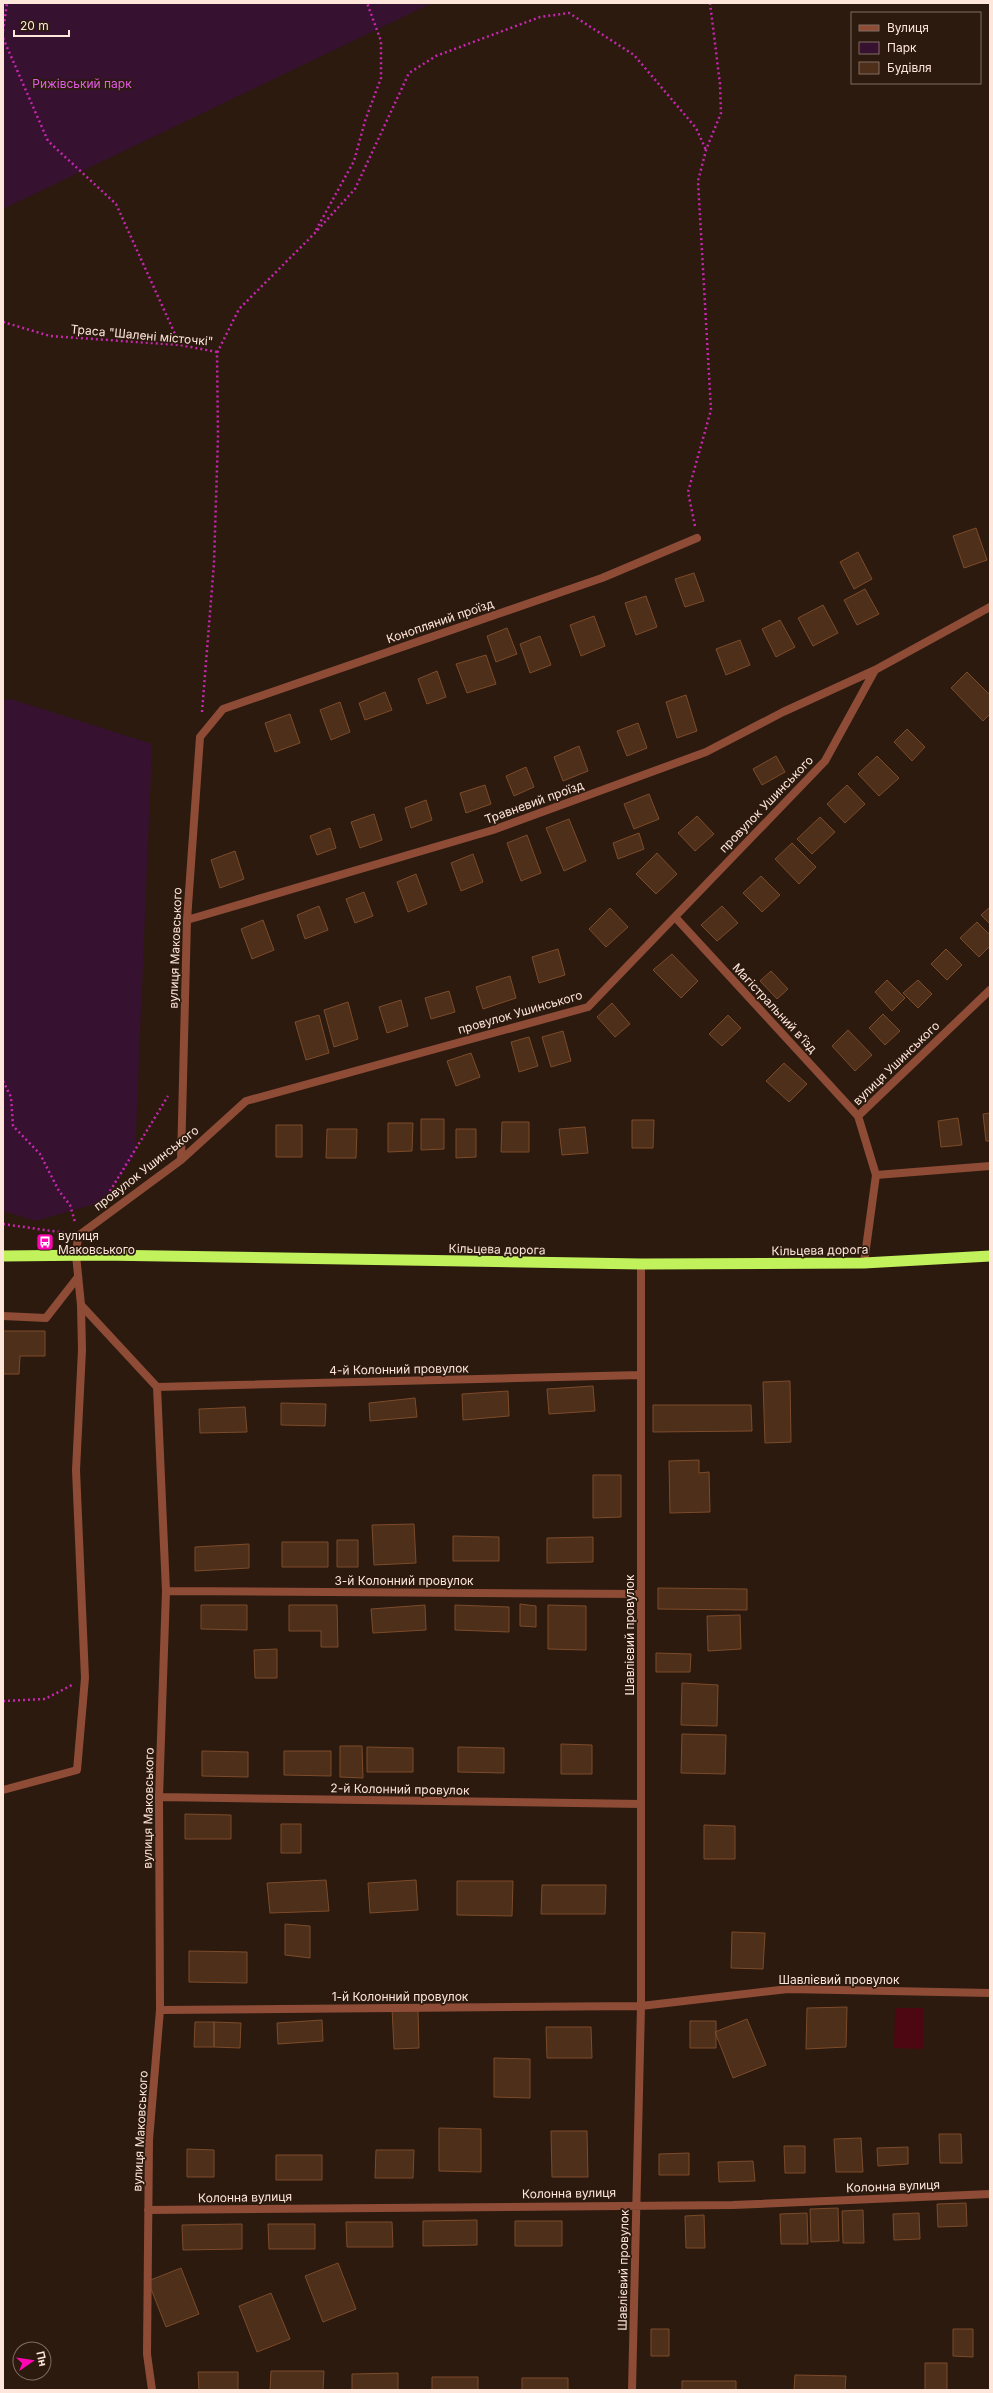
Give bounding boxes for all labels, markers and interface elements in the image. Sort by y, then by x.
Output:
scale bar [14,12,69,38]
legend [851,12,981,84]
text: 20 m [20,18,49,33]
text: Вулиця [887,20,929,35]
text: Парк [887,40,917,55]
text: Будівля [887,60,932,75]
park label: Рижівський парк [32,76,132,91]
street label: Траса "Шаленi мiсточкi" [70,321,214,349]
street label: Конопляний проїзд [384,595,496,646]
street label: провулок Ушинського [716,752,816,856]
street label: Травневий проїзд [482,777,586,827]
street label: вулиця Маковського [165,887,185,1009]
street label: Магістральний в’їзд [730,960,821,1056]
street label: провулок Ушинського [456,987,584,1037]
street label: вулиця Ушинського [850,1018,942,1108]
street label: провулок Ушинського [91,1122,201,1214]
place label: вулиця Маковського [58,1228,135,1257]
bus stop icon: вулиця Маковського [35,1232,55,1252]
street label: Кільцева дорога [448,1241,546,1257]
street label: Кільцева дорога [771,1242,869,1258]
street label: 4-й Колонний провулок [329,1360,469,1378]
street label: 3-й Колонний провулок [334,1573,474,1588]
street label: Шавлієвий провулок [622,1574,637,1696]
street label: вулиця Маковського [139,1747,157,1869]
street label: 2-й Колонний провулок [330,1780,470,1798]
street label: Шавлієвий провулок [778,1972,900,1987]
street label: 1-й Колонний провулок [332,1989,469,2004]
street label: вулиця Маковського [129,2070,151,2192]
street label: Колонна вулиця [846,2177,940,2195]
street label: Колонна вулиця [522,2185,616,2201]
street label: Колонна вулиця [198,2189,292,2205]
street label: Шавлієвий провулок [614,2209,632,2331]
north arrow [12,2341,52,2381]
text: Пн [33,2350,50,2368]

